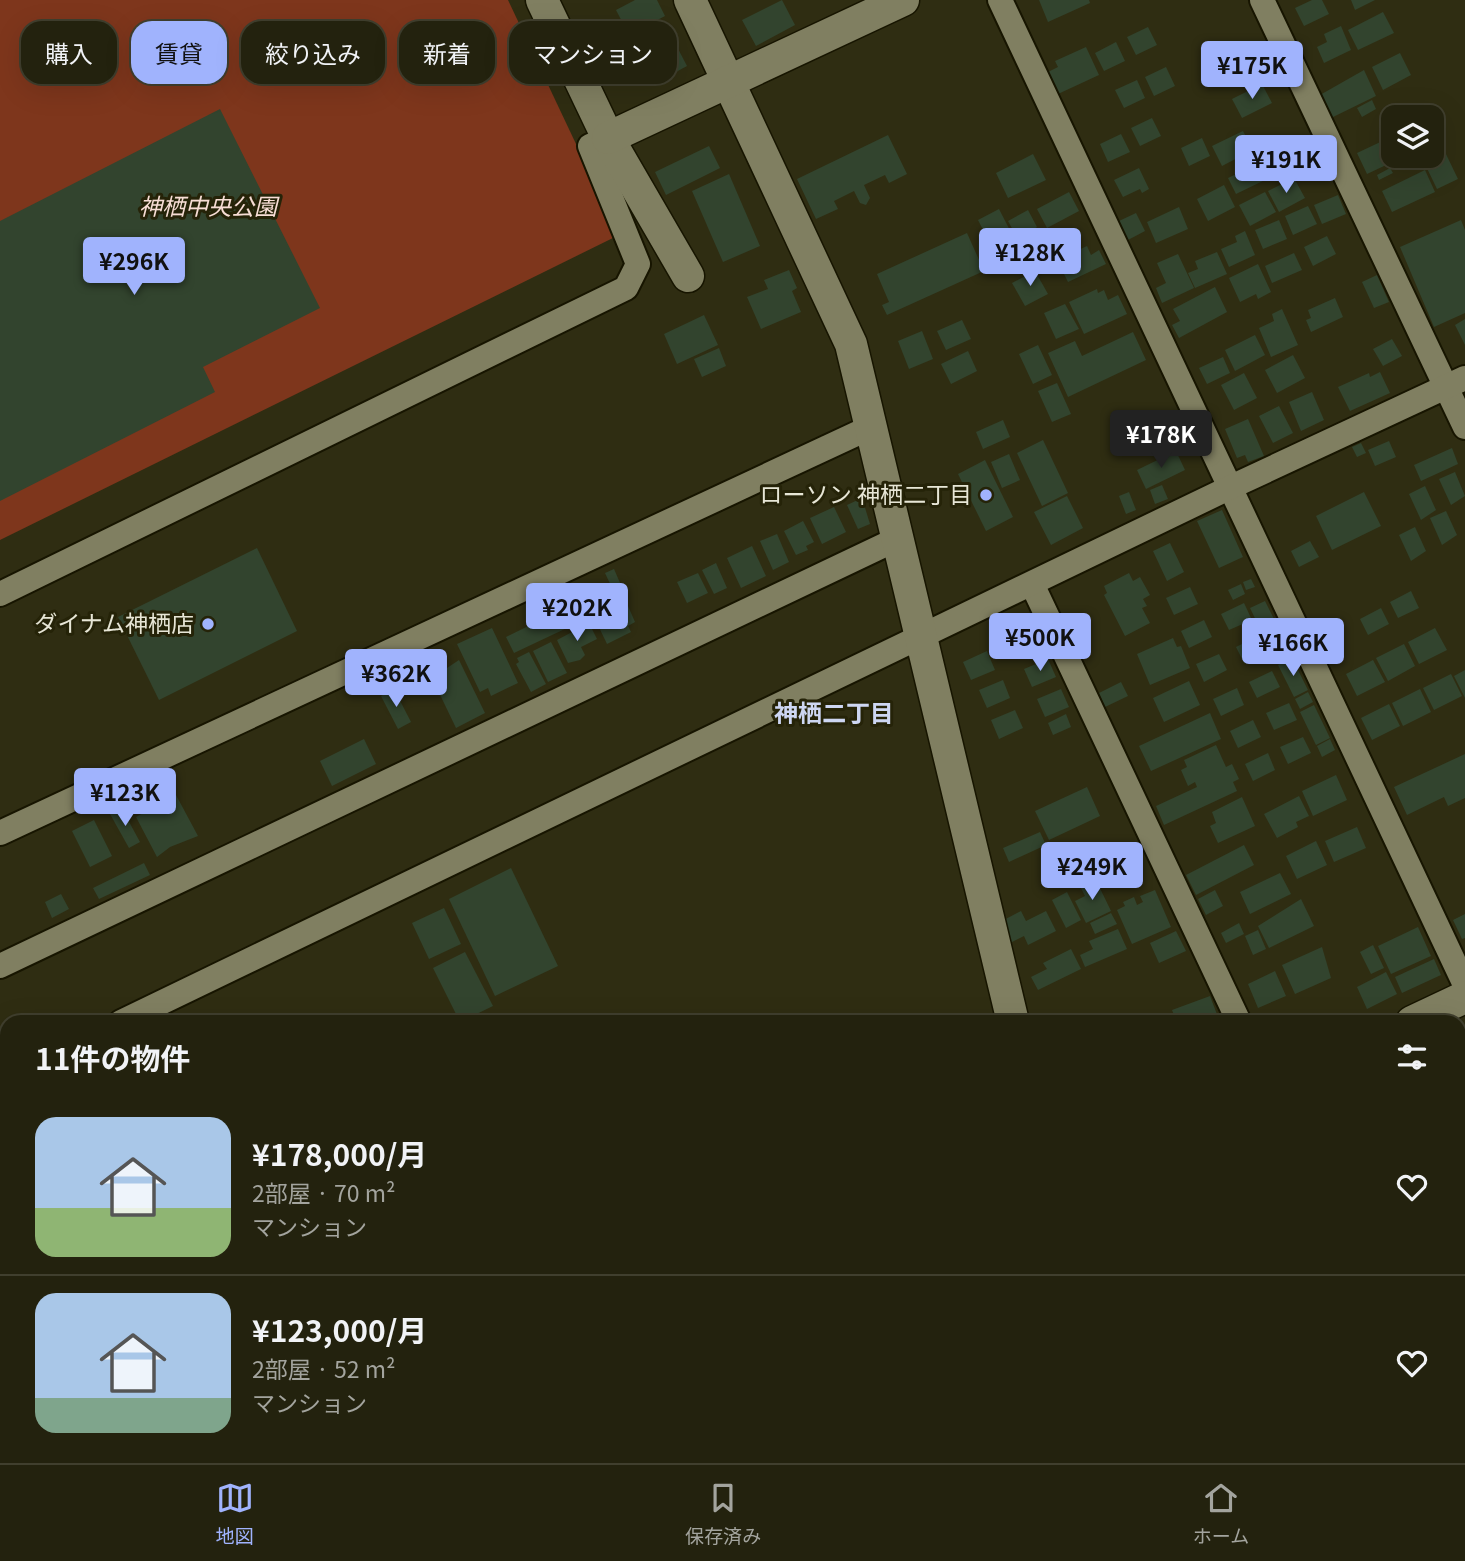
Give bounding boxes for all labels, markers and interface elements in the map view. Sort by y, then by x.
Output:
chip: 購入 [21,21,117,84]
chip: 賃貸 [131,21,227,84]
chip: 絞り込み [241,21,385,84]
chip: 新着 [399,21,495,84]
chip: マンション [509,21,677,84]
pin: ¥175K [1203,42,1301,101]
text: ¥175K [1217,47,1287,81]
map controls [1381,105,1444,168]
button: layers [1381,105,1444,168]
pin: ¥191K [1237,136,1335,195]
text: ¥191K [1251,141,1321,175]
park label: 神栖中央公園 [139,188,280,222]
pin: ¥128K [981,229,1079,288]
text: ¥128K [995,234,1065,268]
pin: ¥296K [85,238,183,297]
text: ¥296K [99,243,169,277]
pin: ¥178K [1112,410,1210,470]
text: ¥178K [1126,416,1196,450]
place label: ローソン 神栖二丁目 [760,476,972,510]
marker: ローソン 神栖二丁目 [978,487,994,503]
pin: ¥202K [528,584,626,643]
text: ¥202K [542,589,612,623]
place label: ダイナム神栖店 [34,605,194,639]
pin: ¥500K [991,614,1089,673]
marker: ダイナム神栖店 [200,616,216,632]
pin: ¥166K [1244,618,1342,678]
text: ¥500K [1005,619,1075,653]
text: ¥166K [1258,624,1328,658]
pin: ¥362K [347,650,445,709]
text: ¥362K [361,655,431,689]
district label: 神栖二丁目 [774,694,894,729]
pin: ¥123K [76,768,174,828]
text: ¥123K [90,774,160,808]
pin: ¥249K [1043,842,1141,902]
text: ¥249K [1057,848,1127,882]
text: 11件の物件 [35,1035,190,1079]
icon: filters [1393,1038,1431,1076]
text: ¥178,000/月 [252,1131,427,1175]
icon: home [91,1145,175,1229]
icon: heart [1393,1168,1431,1206]
text: 2部屋 · 70 m² [252,1175,395,1209]
text: マンション [252,1209,367,1243]
text: ¥123,000/月 [252,1307,427,1351]
icon: home [91,1321,175,1405]
icon: heart [1393,1344,1431,1382]
text: 2部屋 · 52 m² [252,1351,395,1385]
text: マンション [252,1385,367,1419]
tab: 地図 [216,1479,254,1548]
tab: 保存済み [685,1479,761,1548]
tab: ホーム [1193,1479,1249,1548]

